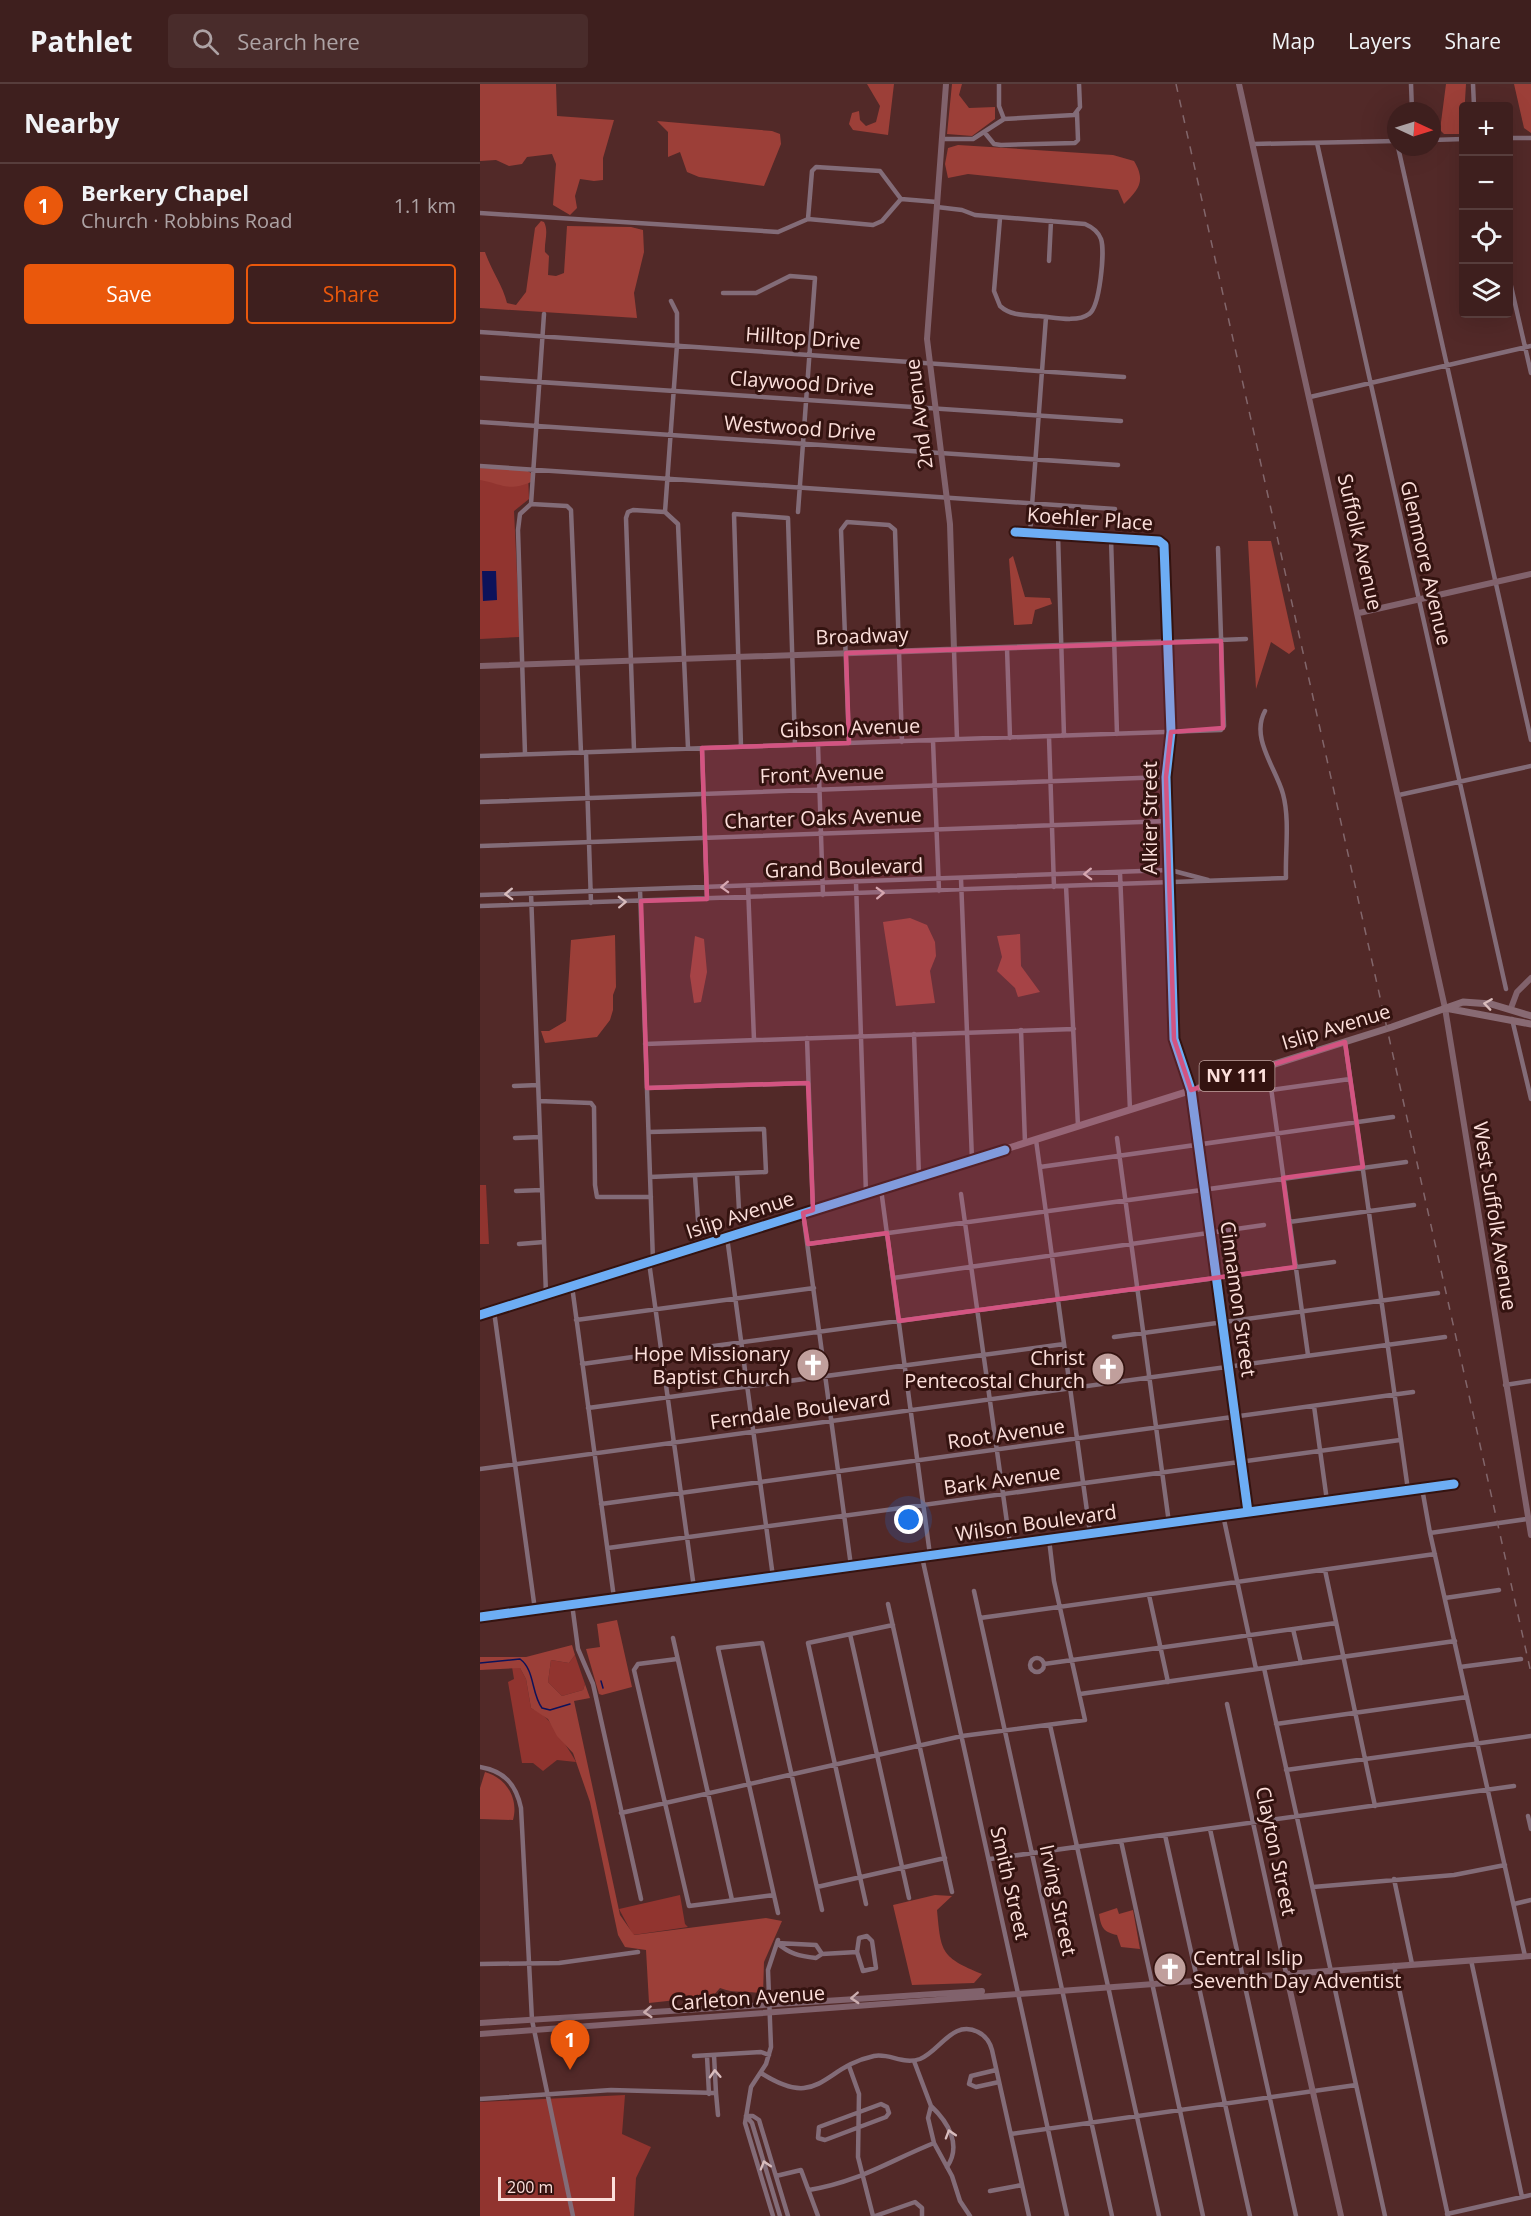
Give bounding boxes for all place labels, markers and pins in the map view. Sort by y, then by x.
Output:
place label: Hope Missionary Baptist Church [634,1340,791,1390]
place label: Christ Pentecostal Church [904,1344,1085,1394]
church icon: Hope Missionary Baptist Church [795,1347,831,1383]
church icon: Christ Pentecostal Church [1090,1351,1126,1387]
place label: Central Islip Seventh Day Adventist [1193,1944,1401,1994]
church icon: Central Islip Seventh Day Adventist [1152,1951,1188,1987]
pin: 1 [550,2020,590,2070]

